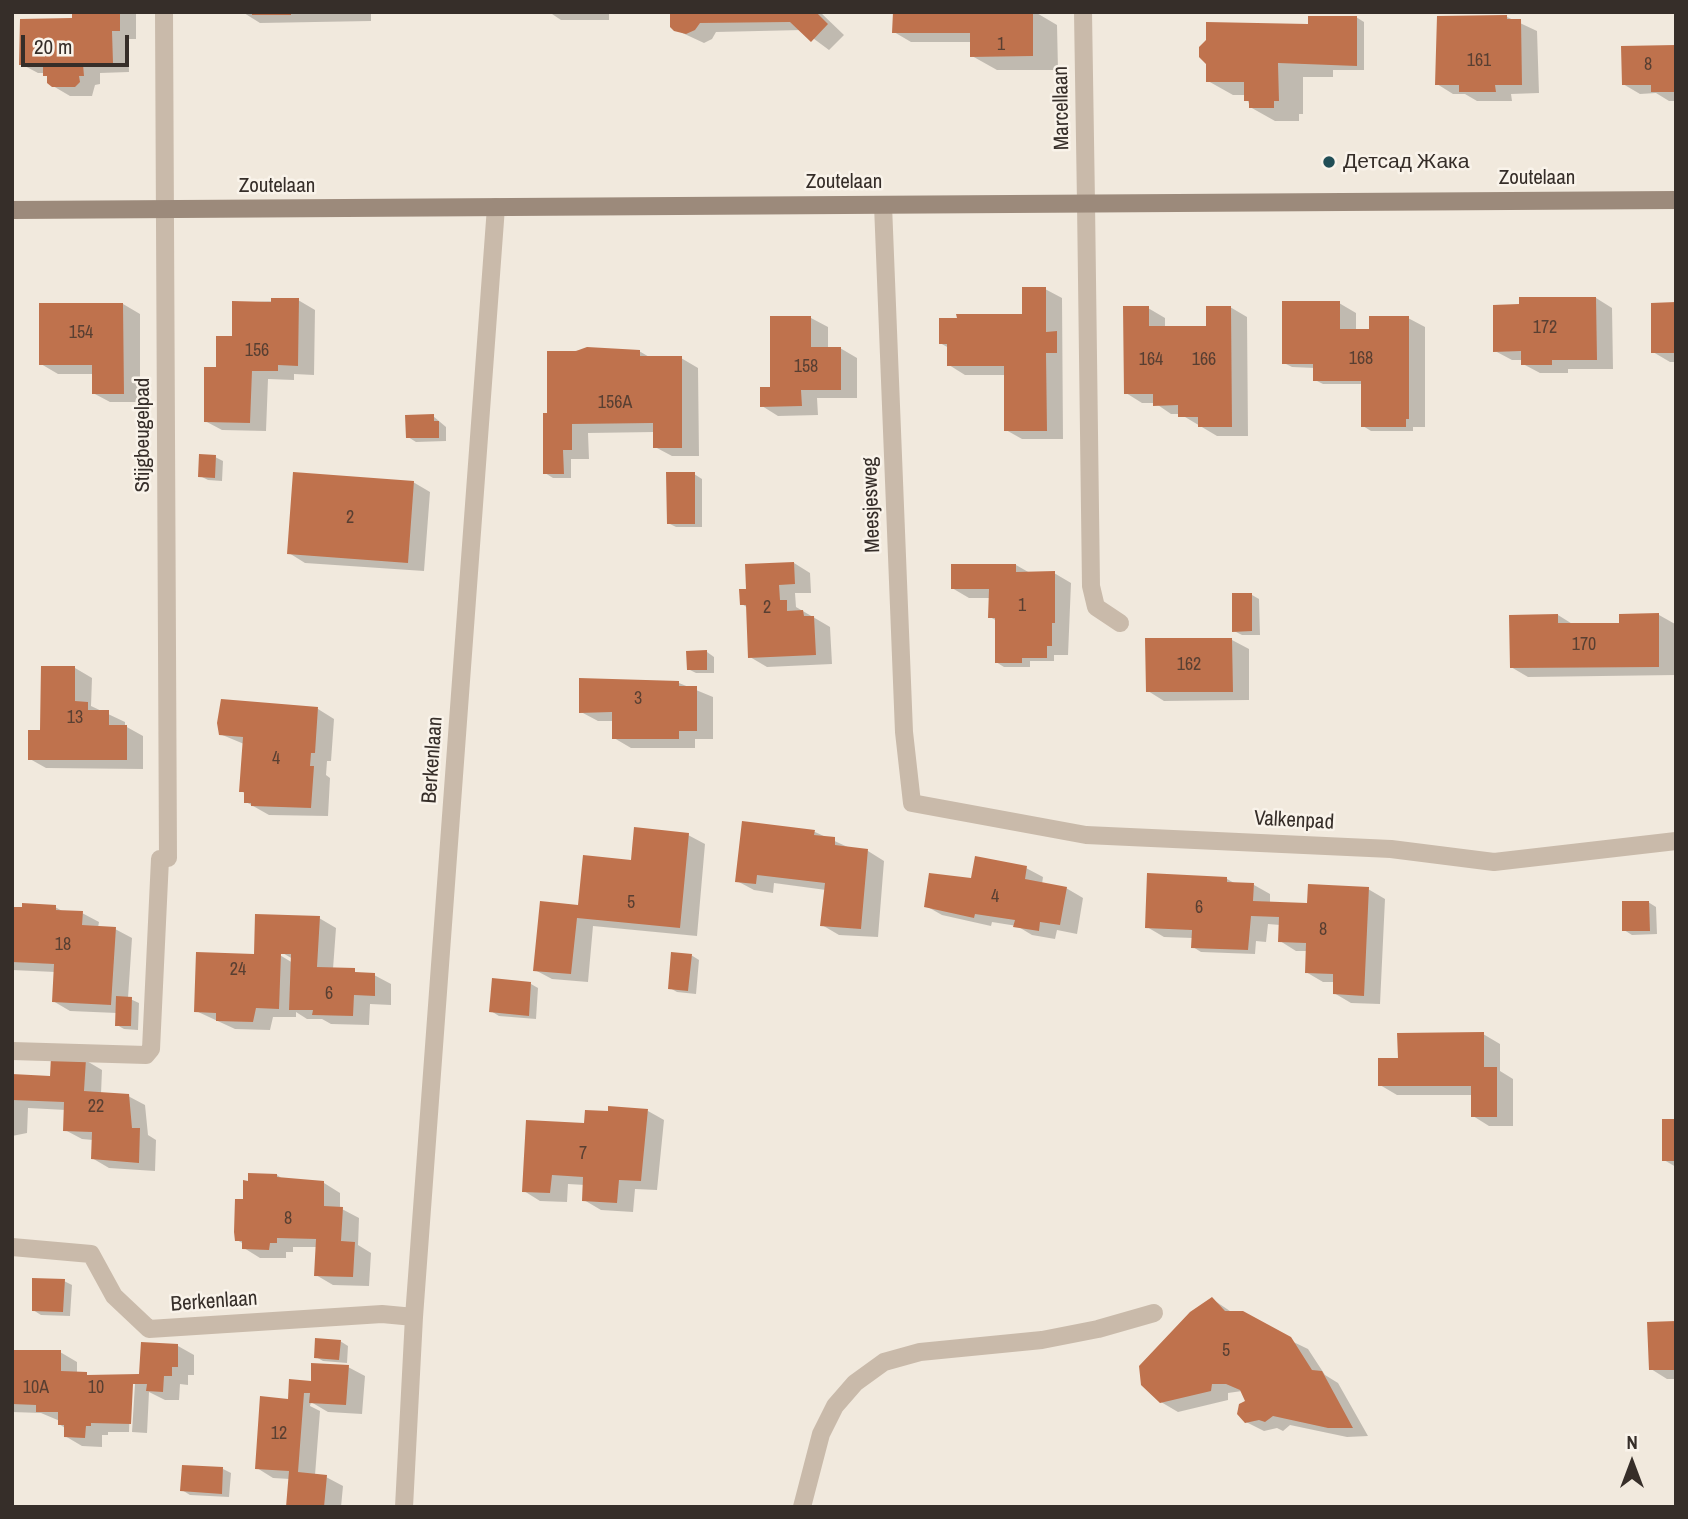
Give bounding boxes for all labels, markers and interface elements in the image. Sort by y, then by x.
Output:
scale bar [24,21,133,65]
text: 20 m [34,32,72,61]
house number: 1 [997,34,1005,56]
house number: 161 [1467,50,1491,72]
house number: 8 [1644,54,1652,76]
street label: Marcellaan [1049,66,1075,150]
place label: Детсад Жака [1343,149,1469,175]
marker: Детсад Жака [1321,154,1337,170]
street label: Zoutelaan [1499,165,1575,191]
street label: Zoutelaan [806,169,882,195]
street label: Zoutelaan [239,173,315,199]
house number: 172 [1533,317,1557,339]
house number: 154 [69,322,93,344]
house number: 156 [245,340,269,362]
house number: 168 [1349,348,1373,370]
house number: 164 [1139,349,1163,371]
house number: 166 [1192,349,1216,371]
house number: 158 [794,356,818,378]
street label: Stijgbeugelpad [130,378,156,492]
house number: 156A [598,392,632,414]
street label: Meesjesweg [858,457,886,553]
house number: 2 [346,507,354,529]
house number: 1 [1018,595,1026,617]
house number: 2 [763,597,771,619]
house number: 170 [1572,634,1596,656]
house number: 162 [1177,654,1201,676]
house number: 3 [634,688,642,710]
house number: 13 [67,707,83,729]
street label: Berkenlaan [417,716,449,804]
house number: 4 [272,748,280,770]
street label: Valkenpad [1253,806,1335,836]
house number: 4 [991,886,999,908]
house number: 5 [627,892,635,914]
house number: 6 [1195,897,1203,919]
house number: 8 [1319,919,1327,941]
house number: 18 [55,934,71,956]
house number: 24 [230,959,246,981]
house number: 6 [325,983,333,1005]
house number: 22 [88,1096,104,1118]
house number: 7 [579,1143,587,1165]
house number: 8 [284,1208,292,1230]
street label: Berkenlaan [170,1286,258,1318]
house number: 5 [1222,1340,1230,1362]
house number: 10A [23,1377,49,1399]
house number: 10 [88,1377,104,1399]
house number: 12 [271,1423,287,1445]
north arrow [1597,1428,1667,1498]
text: N [1626,1429,1638,1455]

